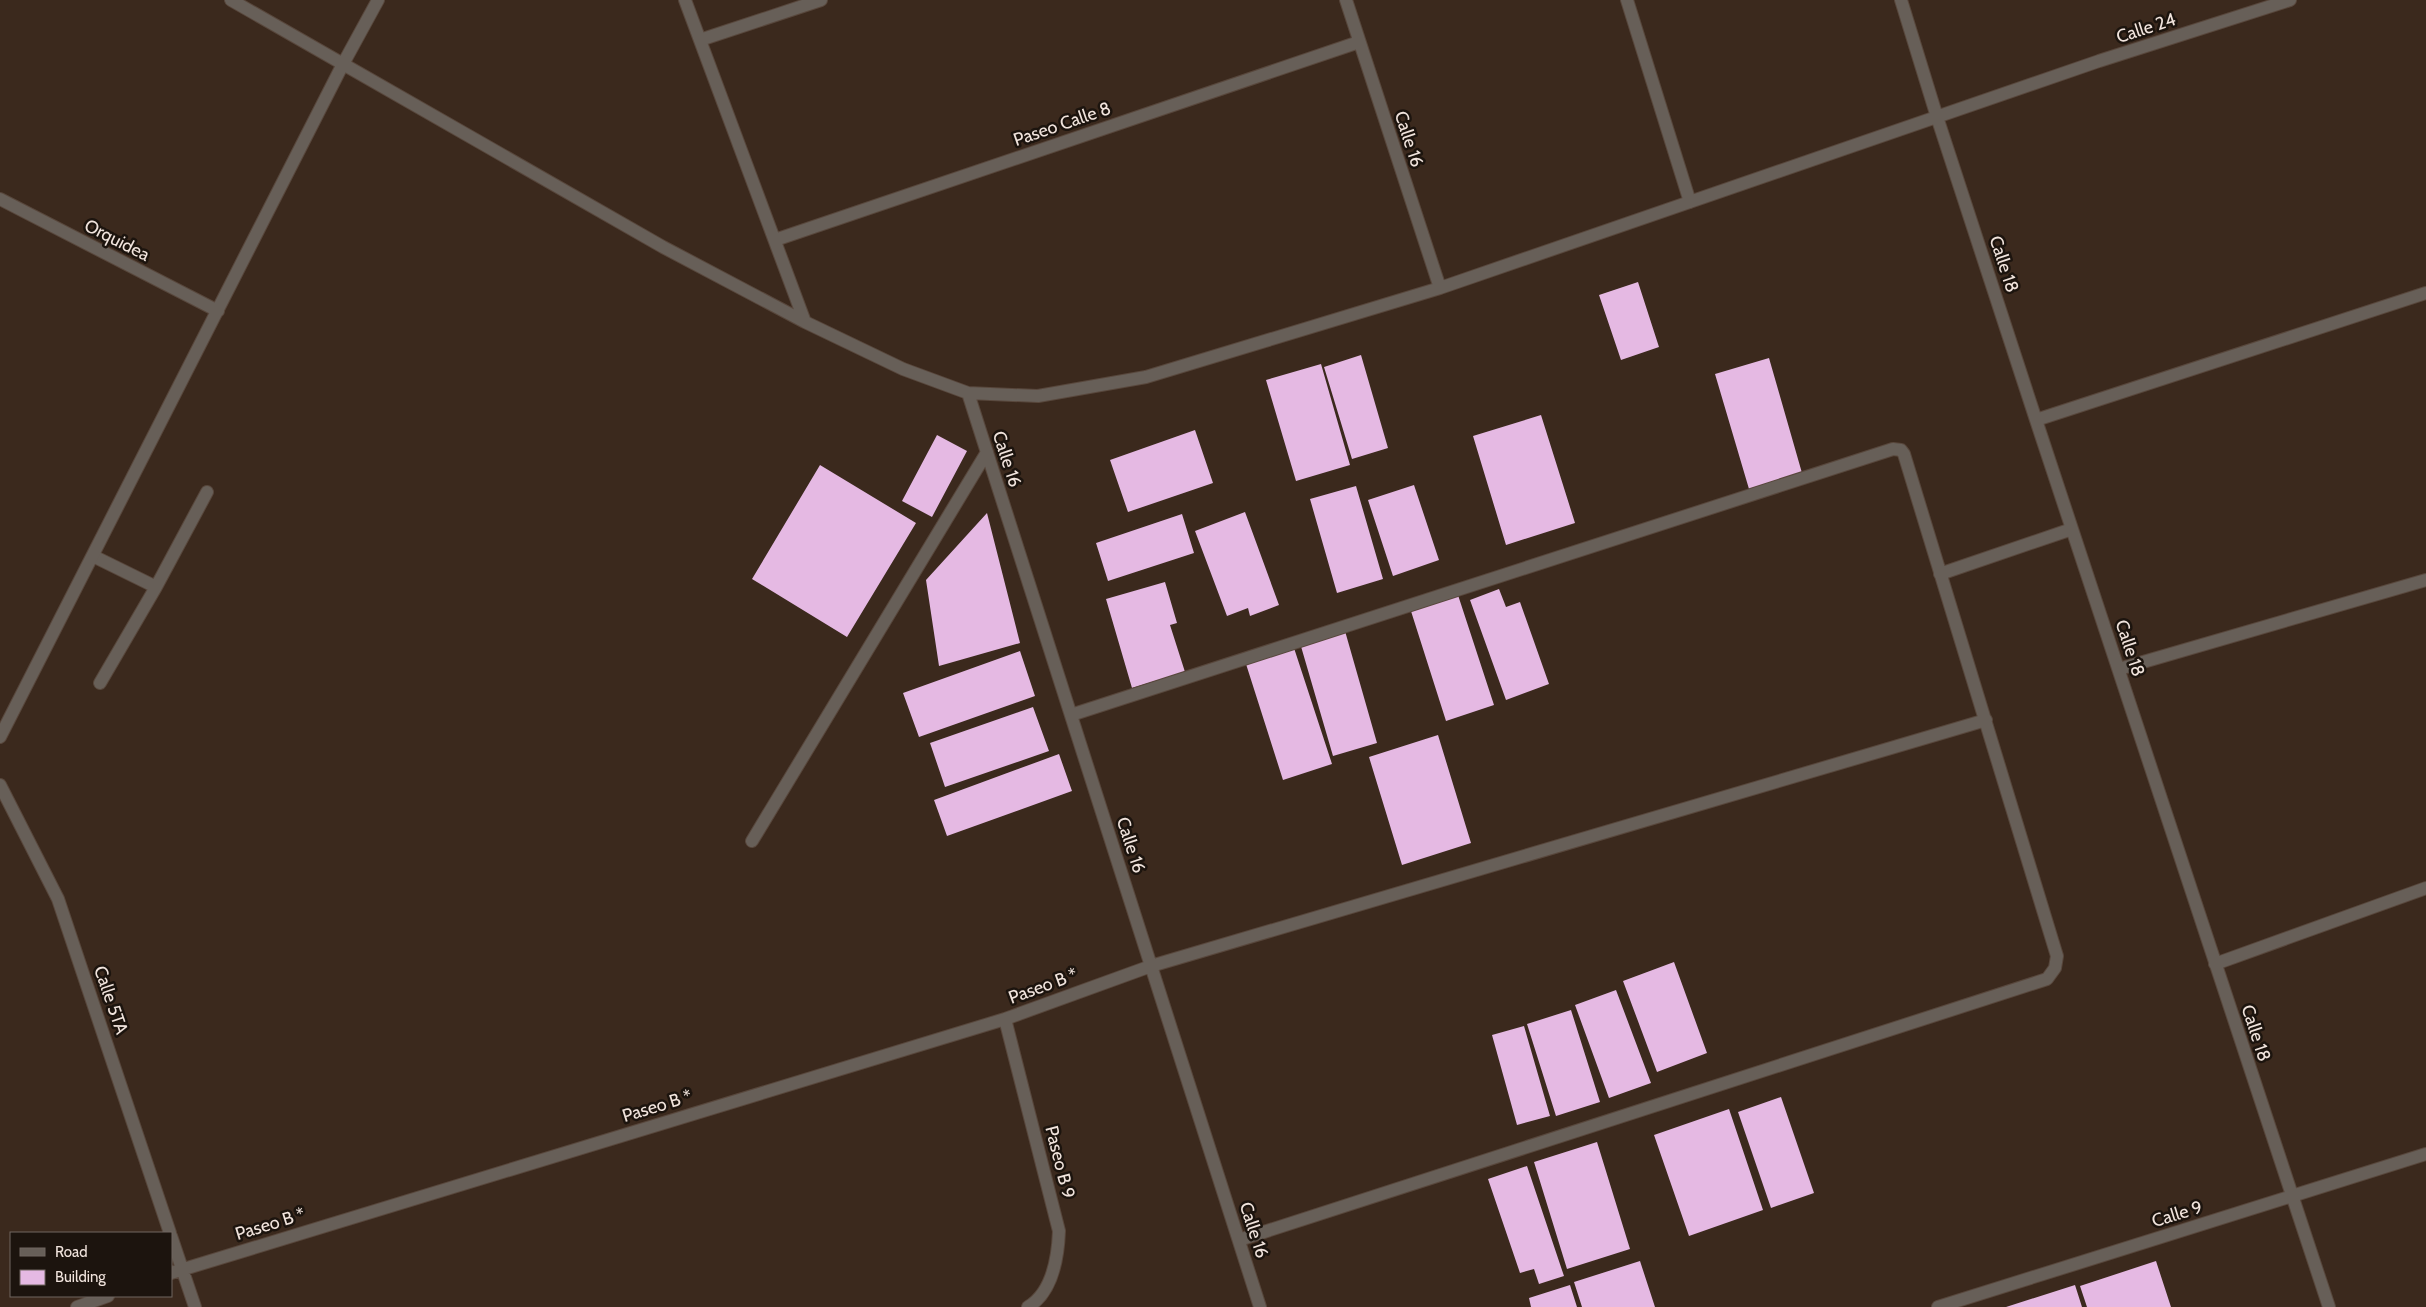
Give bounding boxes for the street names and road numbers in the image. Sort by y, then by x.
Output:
street label: Calle 24 [2113,8,2179,48]
street label: Paseo Calle 8 [1010,97,1114,151]
street label: Calle 16 [1390,108,1428,170]
street label: Orquidea [81,214,154,266]
street label: Calle 18 [1985,233,2023,295]
street label: Calle 16 [988,428,1026,490]
street label: Calle 18 [2111,617,2149,679]
street label: Calle 16 [1112,814,1150,876]
street label: Calle 5TA [89,963,133,1037]
street label: Paseo B * [1006,963,1081,1009]
street label: Calle 18 [2237,1002,2275,1064]
street label: Paseo B * [619,1085,695,1127]
street label: Paseo B 9 [1040,1123,1080,1201]
street label: Calle 9 [2149,1196,2205,1232]
street label: Calle 16 [1235,1199,1273,1261]
street label: Paseo B * [232,1203,308,1245]

